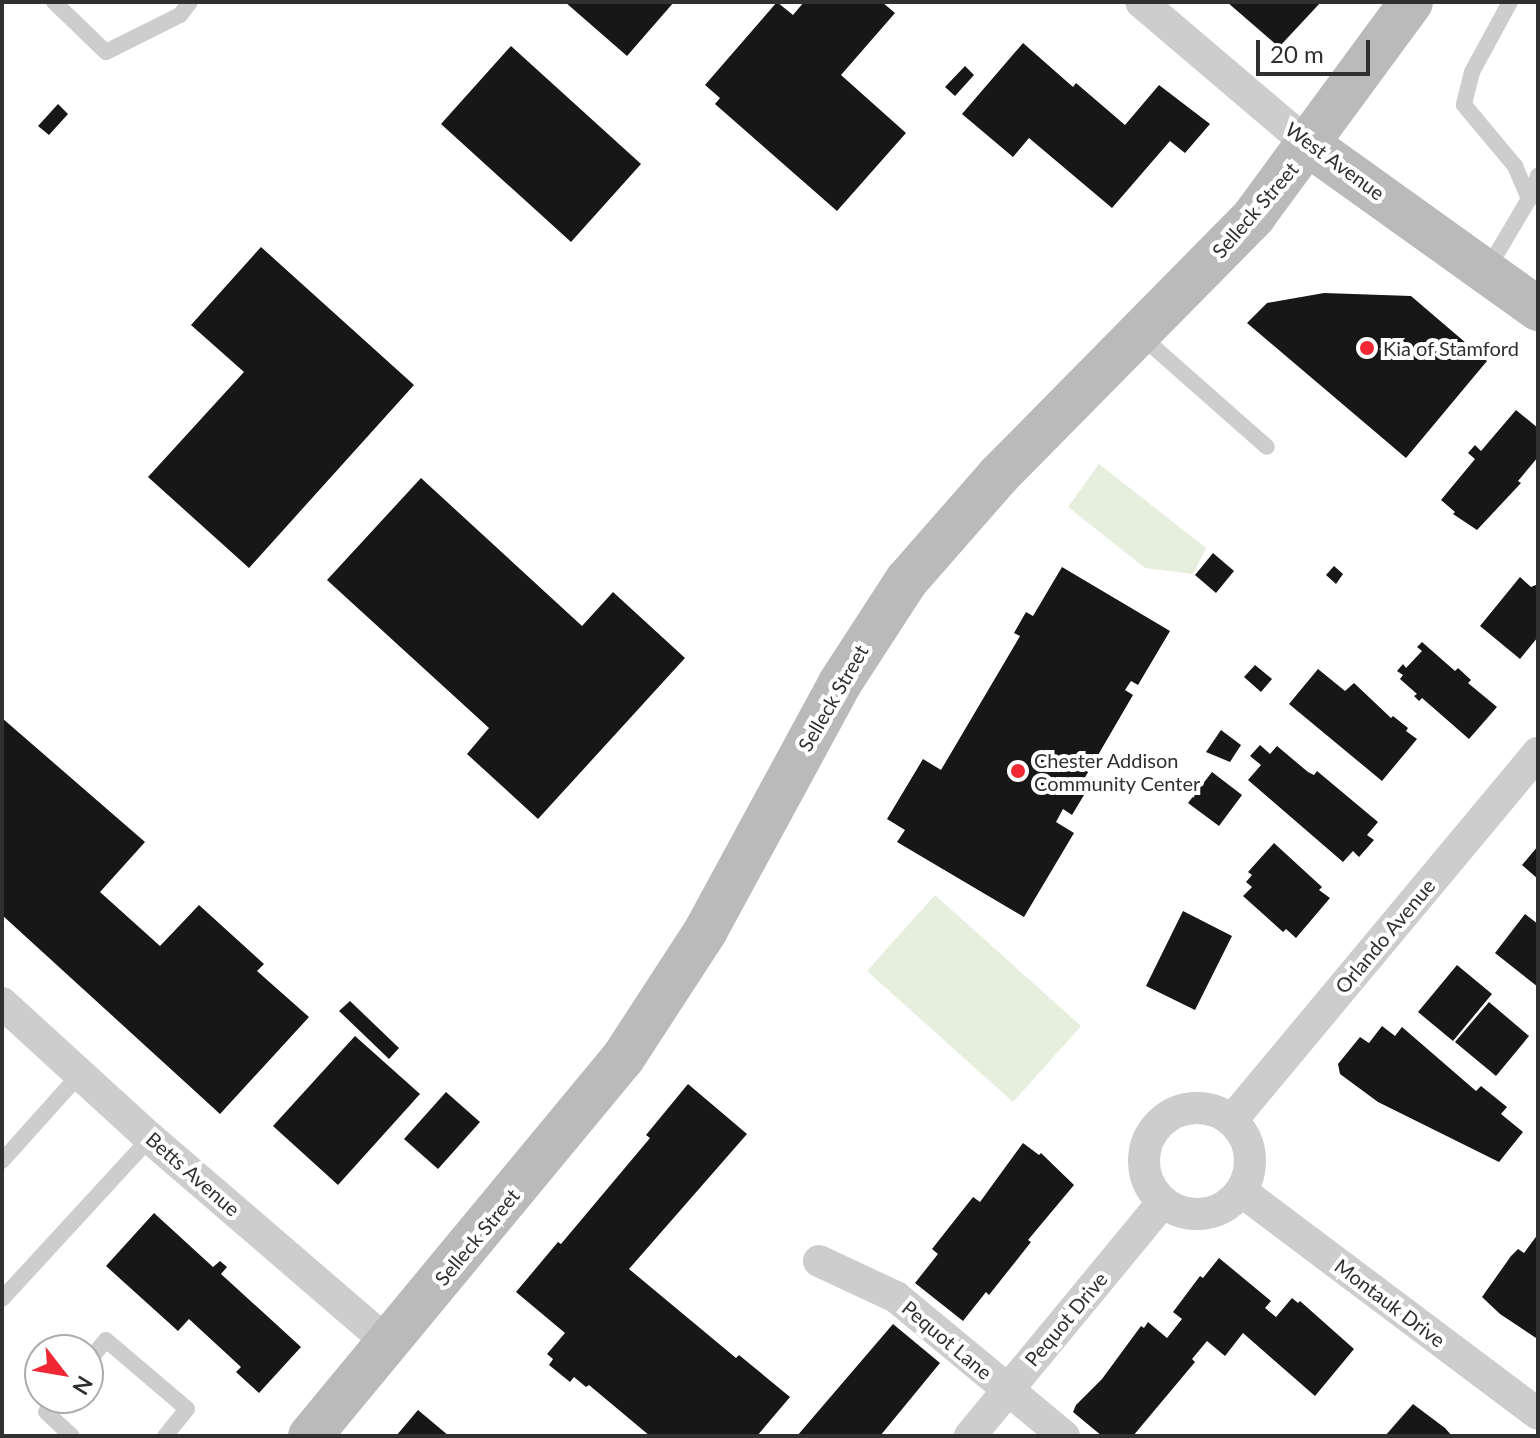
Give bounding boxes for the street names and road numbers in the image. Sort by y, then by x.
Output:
street label: West Avenue [1280,117,1390,205]
street label: Selleck Street [1207,157,1303,263]
street label: Selleck Street [793,641,873,755]
street label: Orlando Avenue [1330,874,1440,998]
street label: Betts Avenue [141,1127,245,1221]
street label: Selleck Street [430,1184,524,1290]
street label: Montauk Drive [1330,1254,1450,1352]
street label: Pequot Drive [1020,1267,1112,1371]
street label: Pequot Lane [897,1296,997,1384]

